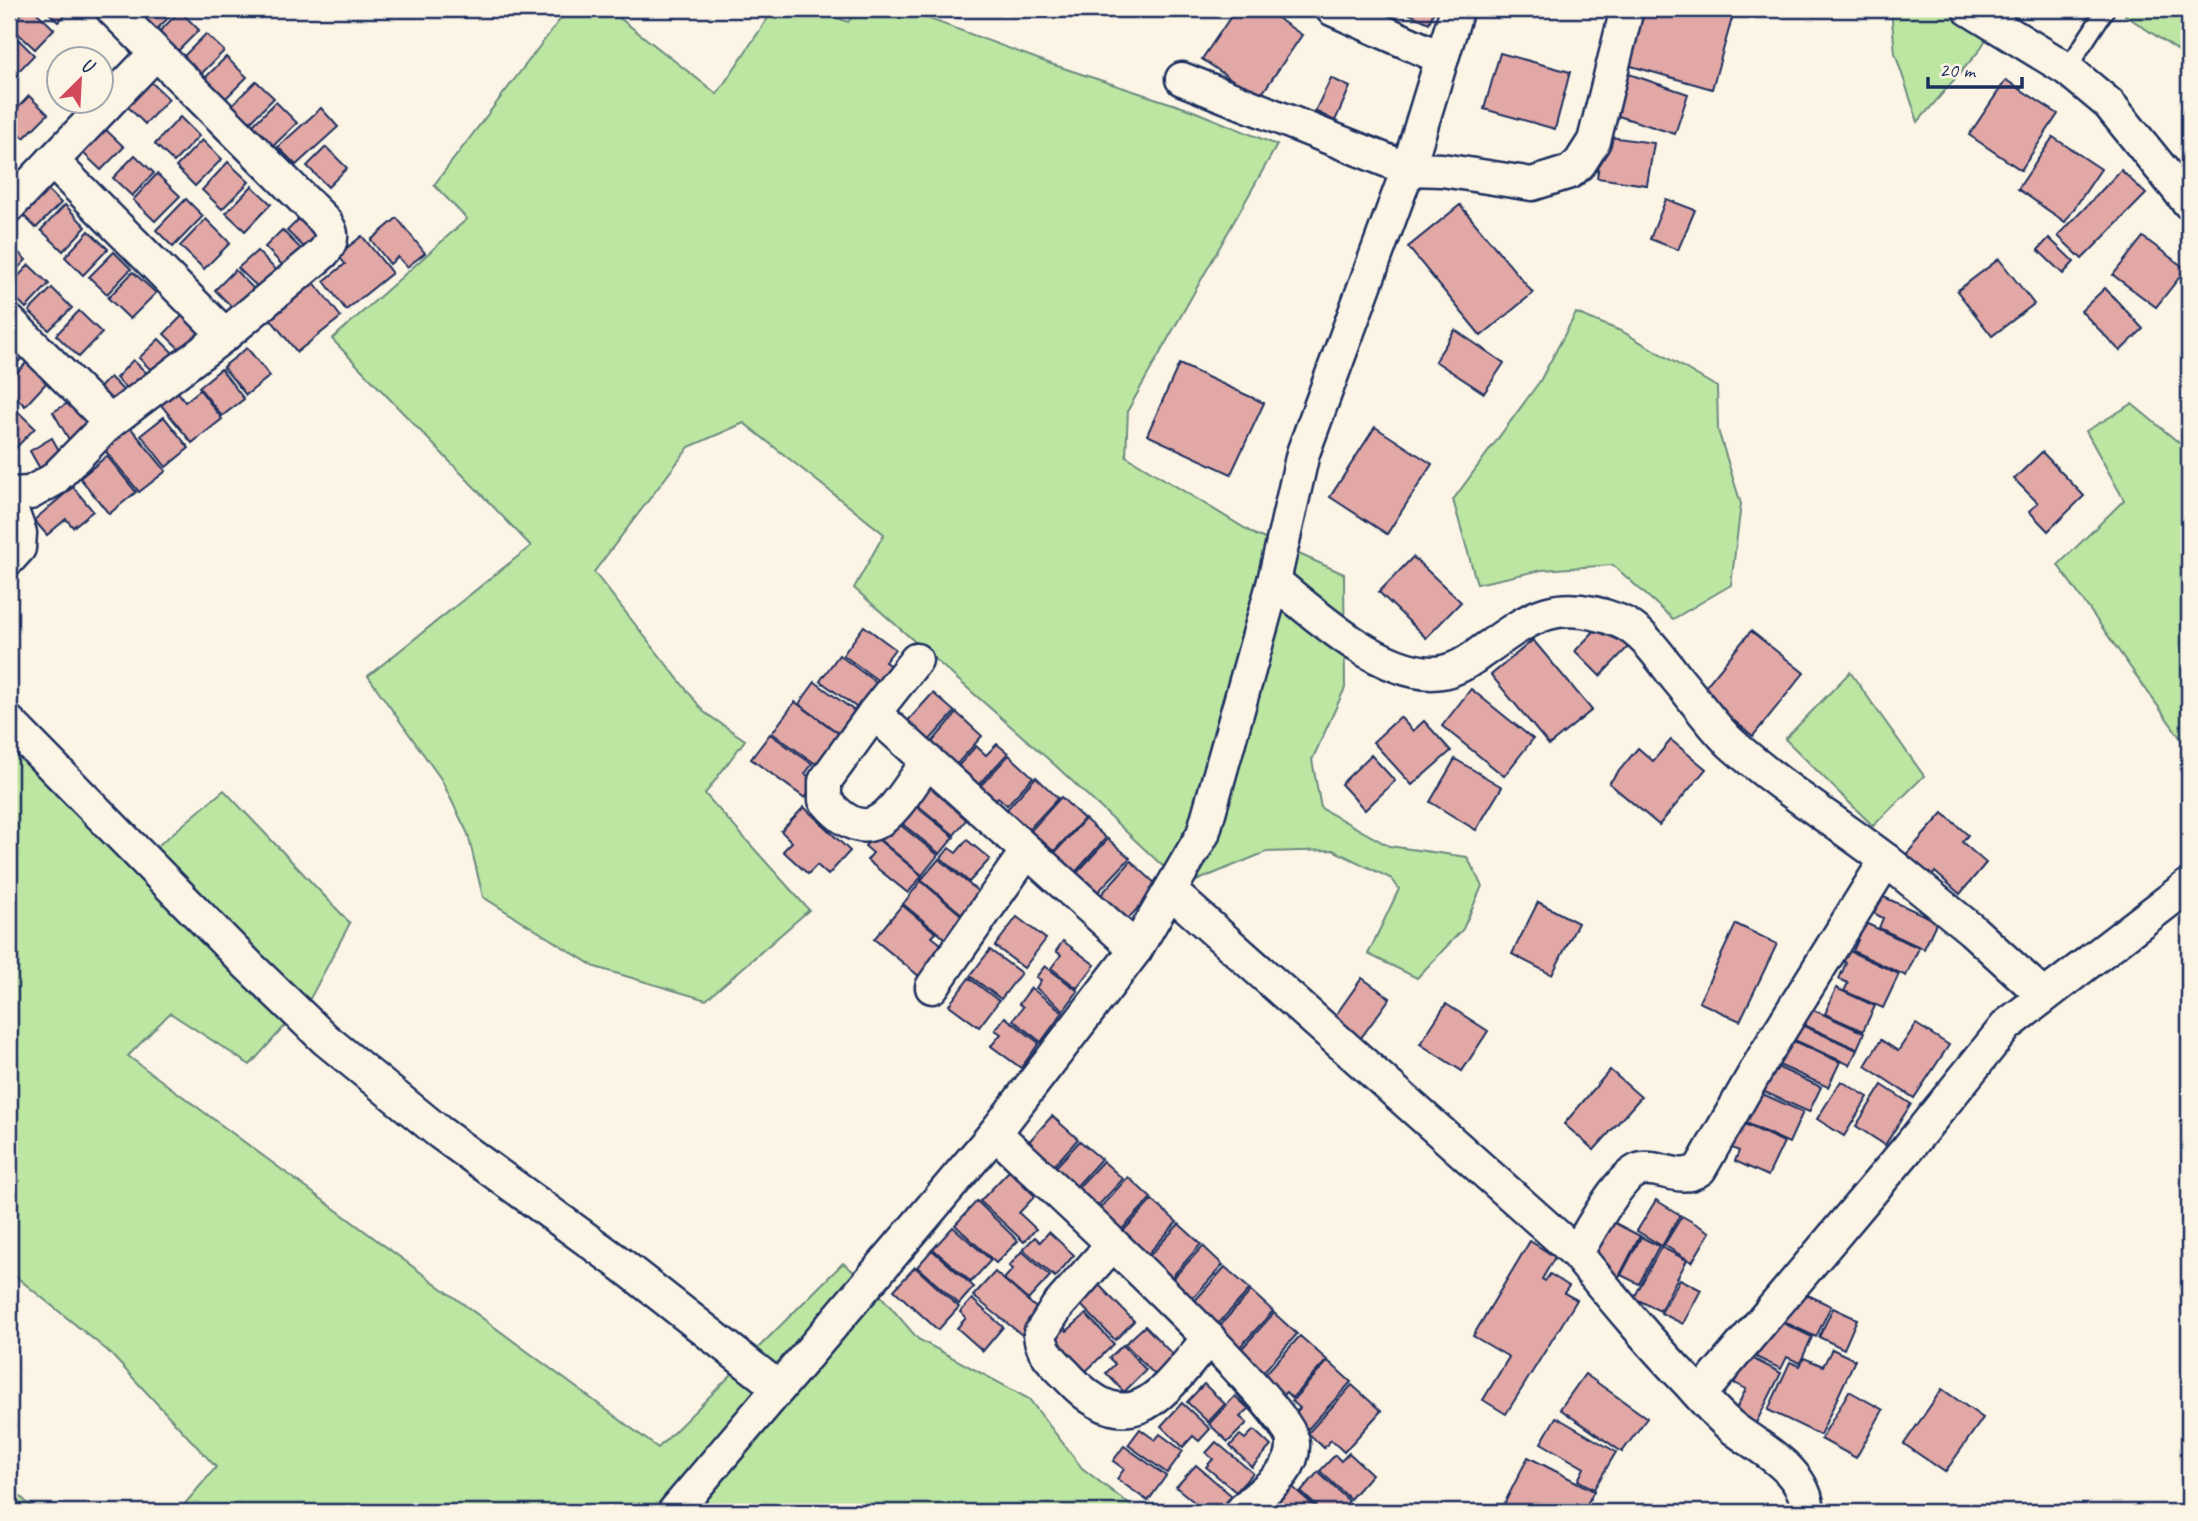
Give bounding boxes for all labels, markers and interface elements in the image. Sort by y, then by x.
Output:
north arrow [46,46,116,116]
scale bar [1928,46,2023,90]
text: U [77,53,99,80]
text: 20 m [1939,57,1977,83]

